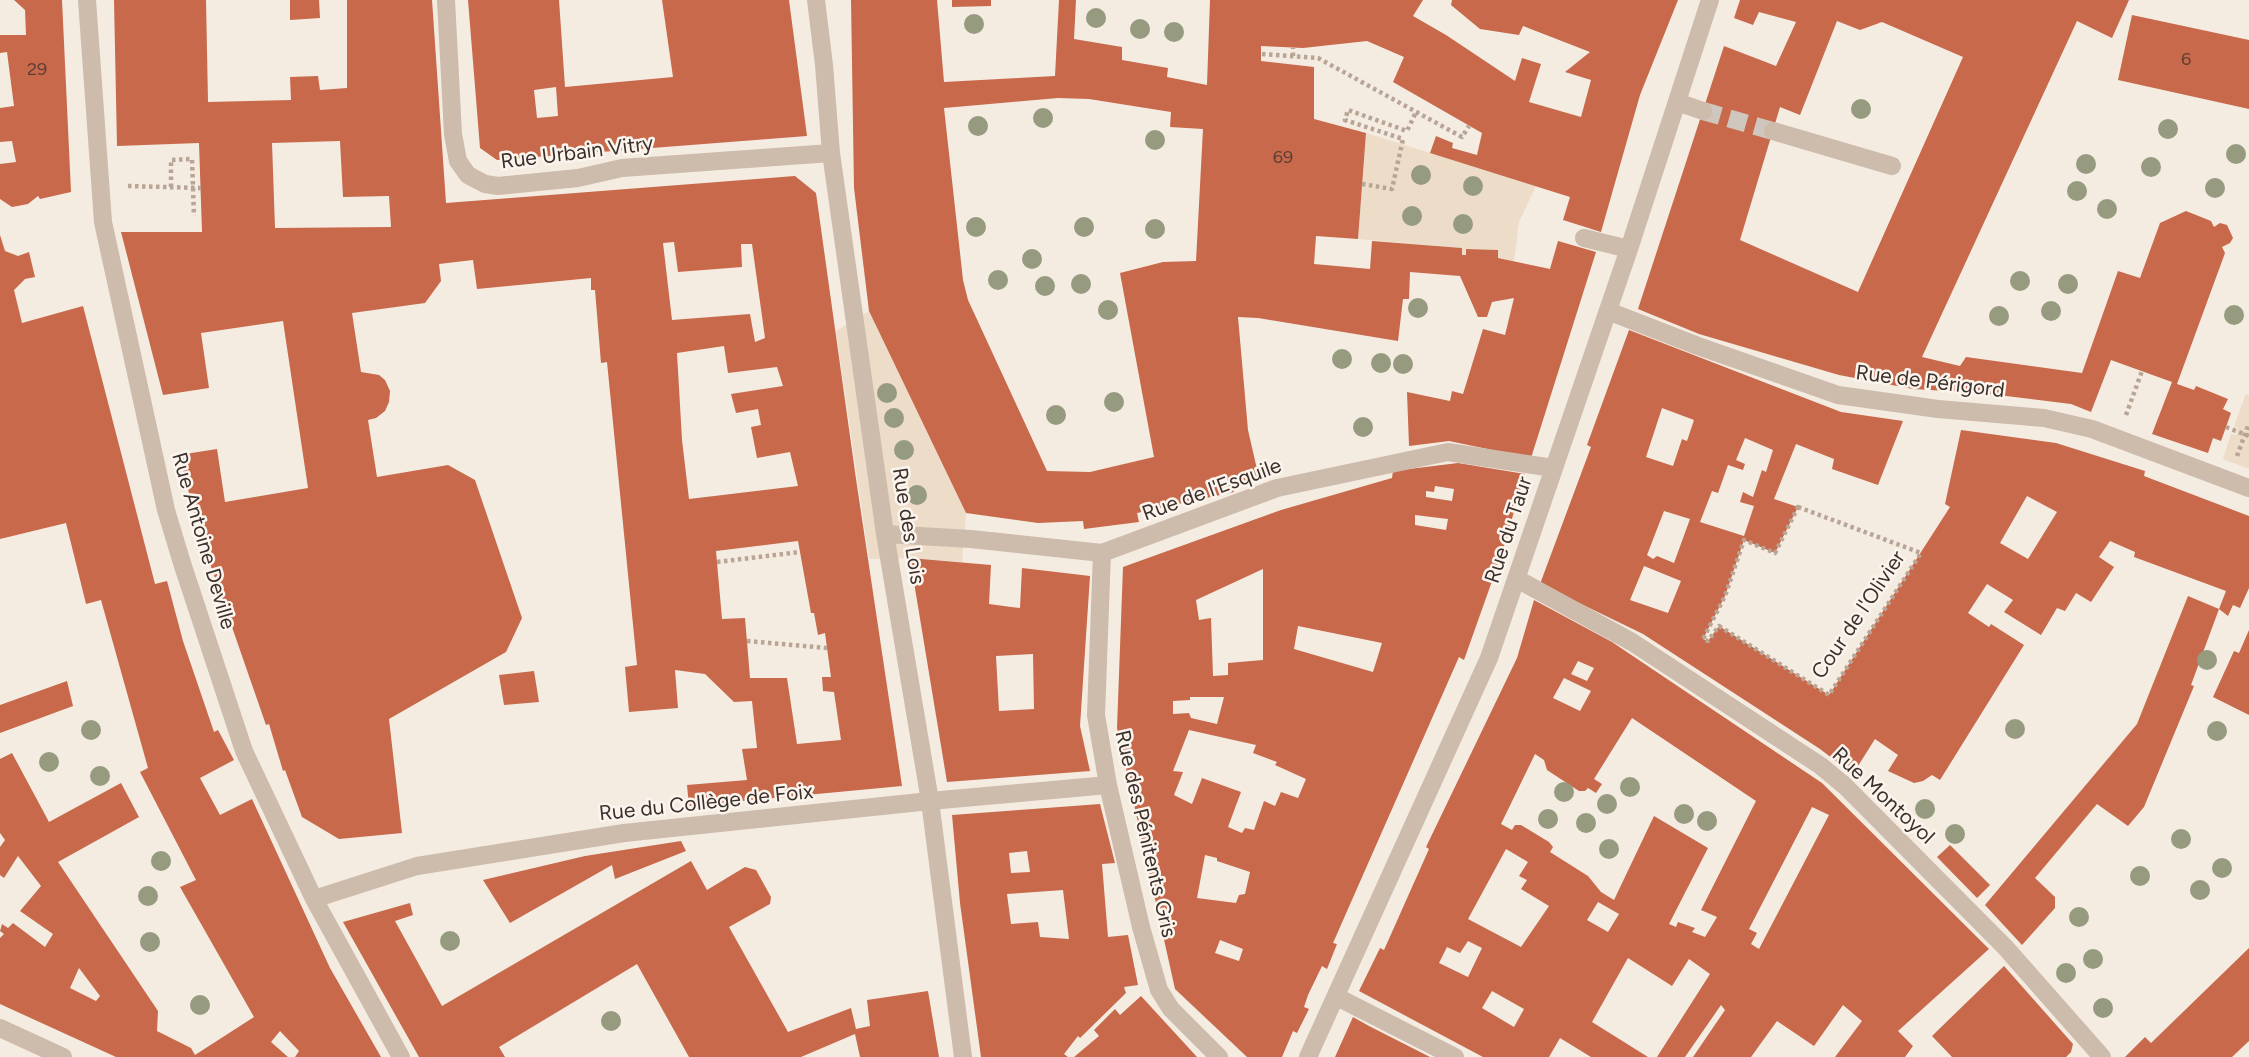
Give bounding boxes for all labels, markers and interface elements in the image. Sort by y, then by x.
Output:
house number: 6 [2181,49,2191,71]
house number: 29 [27,59,47,81]
street label: Rue Urbain Vitry [499,131,655,175]
house number: 69 [1273,147,1293,169]
street label: Rue de Périgord [1854,360,2006,404]
street label: Rue Antoine Deville [166,450,240,632]
street label: Rue de l'Esquile [1139,453,1285,527]
street label: Rue des Lois [886,466,930,586]
street label: Rue du Taur [1480,474,1538,586]
street label: Cour de l'Olivier [1807,546,1911,684]
street label: Rue des Pénitents Gris [1109,728,1181,940]
street label: Rue Montoyol [1827,742,1939,850]
street label: Rue du Collège de Foix [598,779,814,827]

